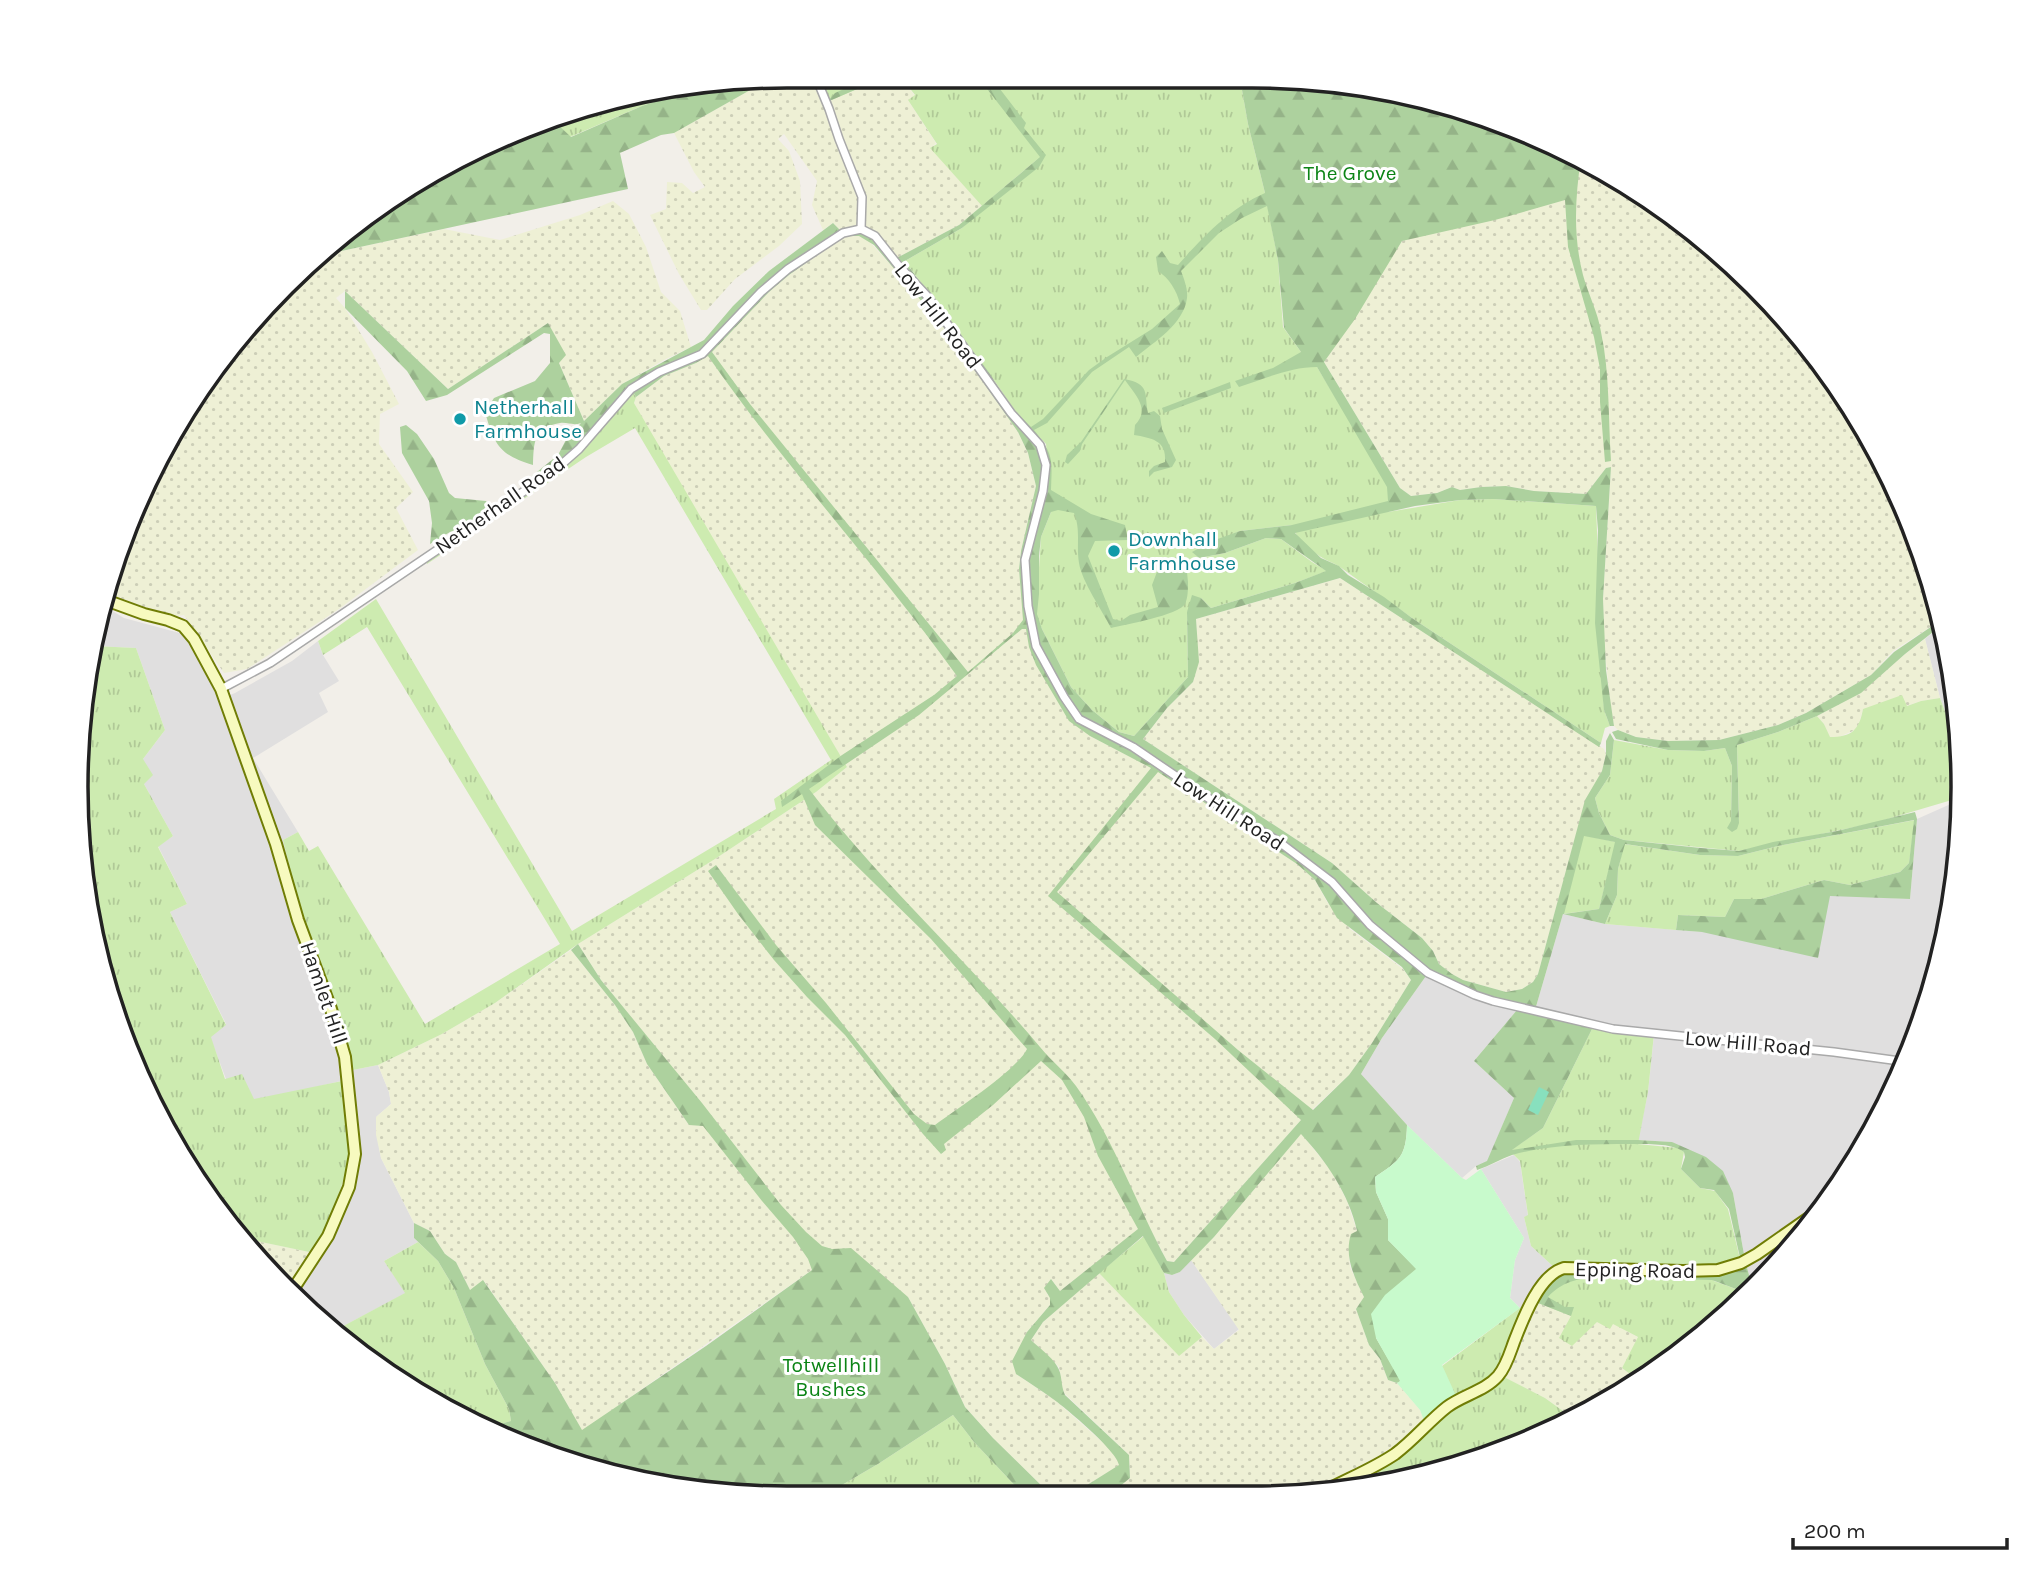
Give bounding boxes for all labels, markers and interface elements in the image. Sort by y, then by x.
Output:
park label: The Grove [1304,161,1396,185]
street label: Low Hill Road [889,259,987,373]
place label: Netherhall Farmhouse [474,395,582,443]
marker: Netherhall Farmhouse [452,411,468,427]
street label: Netherhall Road [430,451,570,559]
place label: Downhall Farmhouse [1128,527,1236,575]
marker: Downhall Farmhouse [1106,543,1122,559]
street label: Low Hill Road [1169,766,1289,856]
street label: Hamlet Hill [295,939,353,1047]
street label: Low Hill Road [1684,1026,1812,1060]
street label: Epping Road [1575,1257,1695,1283]
park label: Totwellhill Bushes [783,1353,879,1401]
scale bar [1793,1506,2007,1550]
text: 200 m [1804,1519,1866,1543]

